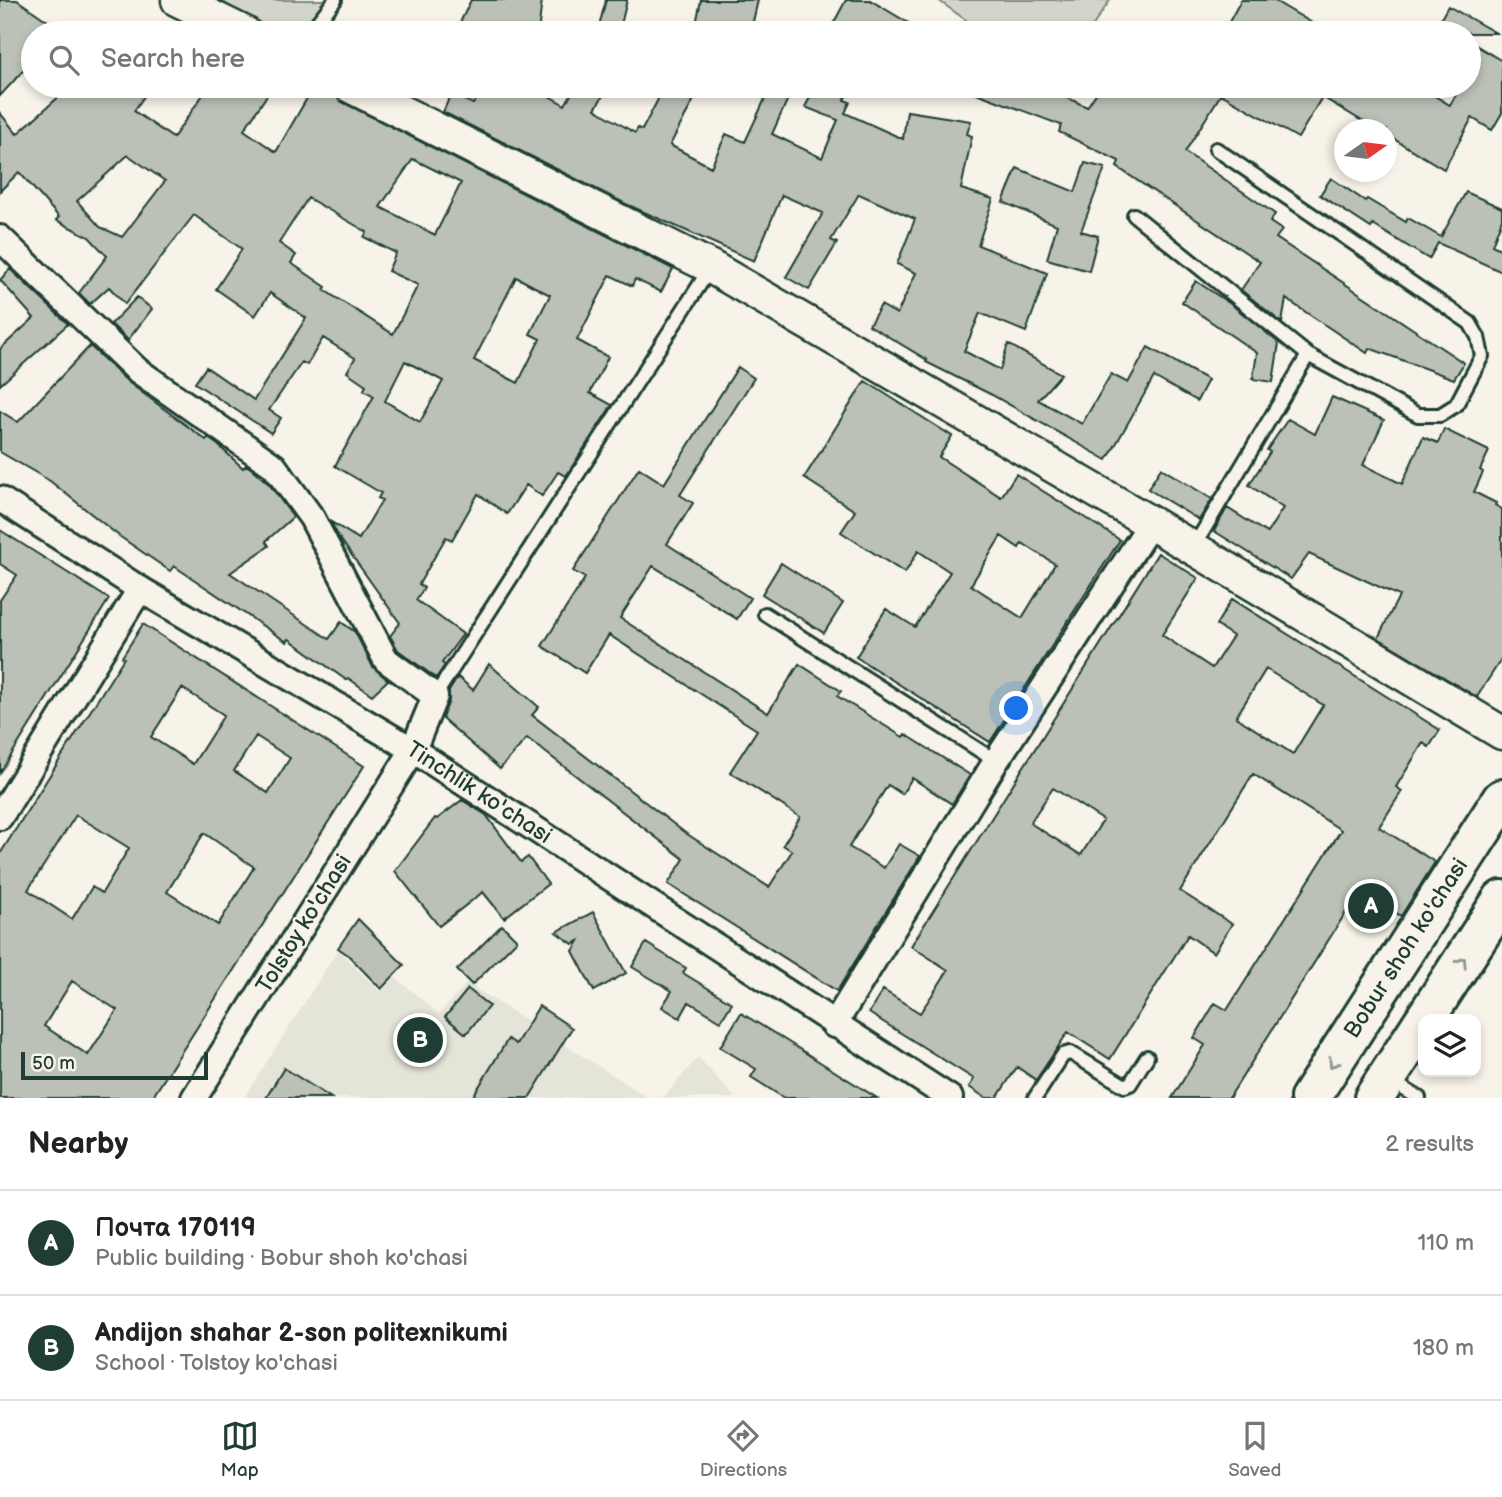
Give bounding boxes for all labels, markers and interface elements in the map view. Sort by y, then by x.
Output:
search box [21,21,1481,98]
icon: search [45,41,83,79]
text: Search here [101,44,245,75]
north arrow [1334,119,1397,182]
your location [999,691,1033,725]
street label: Tinchlik ko'chasi [401,735,557,850]
street label: Tolstoy ko'chasi [250,849,358,999]
street label: Bobur shoh ko'chasi [1338,853,1474,1043]
pin: A [1348,880,1394,932]
one-way arrow [1454,957,1466,970]
pin: B [397,1014,443,1066]
map controls [1418,1014,1481,1077]
button: layers [1418,1014,1481,1077]
scale bar [21,1049,208,1081]
text: 50 m [32,1052,75,1075]
one-way arrow [1328,1055,1341,1068]
text: Nearby [28,1126,128,1162]
text: 2 results [1385,1130,1474,1158]
text: Почта 170119 [95,1213,256,1244]
text: A [44,1229,58,1257]
text: 110 m [1417,1229,1474,1257]
text: Public building · Bobur shoh ko'chasi [95,1244,468,1272]
text: Andijon shahar 2-son politexnikumi [95,1318,508,1349]
text: B [43,1334,59,1362]
text: 180 m [1413,1334,1474,1362]
text: School · Tolstoy ko'chasi [95,1349,338,1377]
tab: Map [221,1417,259,1482]
tab: Directions [700,1417,787,1482]
tab: Saved [1228,1417,1281,1482]

